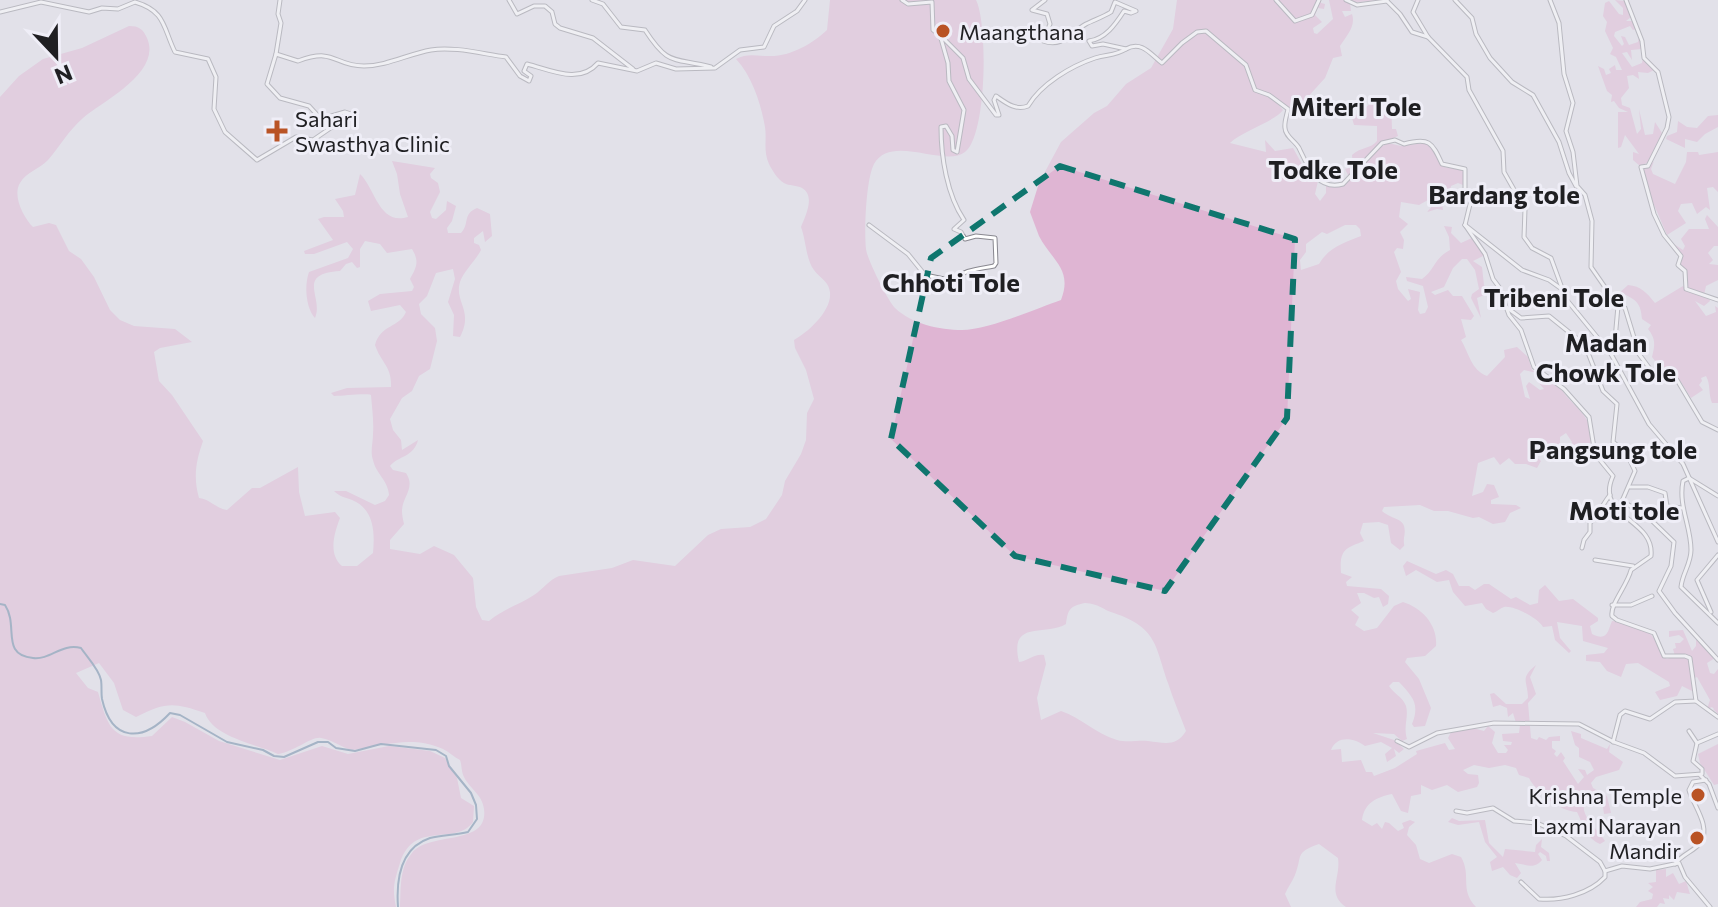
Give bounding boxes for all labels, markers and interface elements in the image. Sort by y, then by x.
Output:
north arrow [16,16,96,96]
place label: Maangthana [959,18,1085,45]
marker: Maangthana [934,22,952,40]
text: N [51,59,76,91]
district label: Miteri Tole [1291,90,1421,121]
place label: Sahari Swasthya Clinic [295,105,450,157]
marker: Sahari Swasthya Clinic [266,120,288,142]
district label: Todke Tole [1268,153,1398,184]
district label: Bardang tole [1428,178,1580,209]
district label: Chhoti Tole [882,266,1020,297]
district label: Tribeni Tole [1484,281,1624,312]
district label: Madan Chowk Tole [1536,326,1676,387]
district label: Pangsung tole [1529,433,1697,464]
district label: Moti tole [1569,494,1679,525]
place label: Krishna Temple [1528,782,1682,809]
marker: Krishna Temple [1689,786,1707,804]
place label: Laxmi Narayan Mandir [1533,812,1681,864]
marker: Laxmi Narayan Mandir [1688,829,1706,847]

